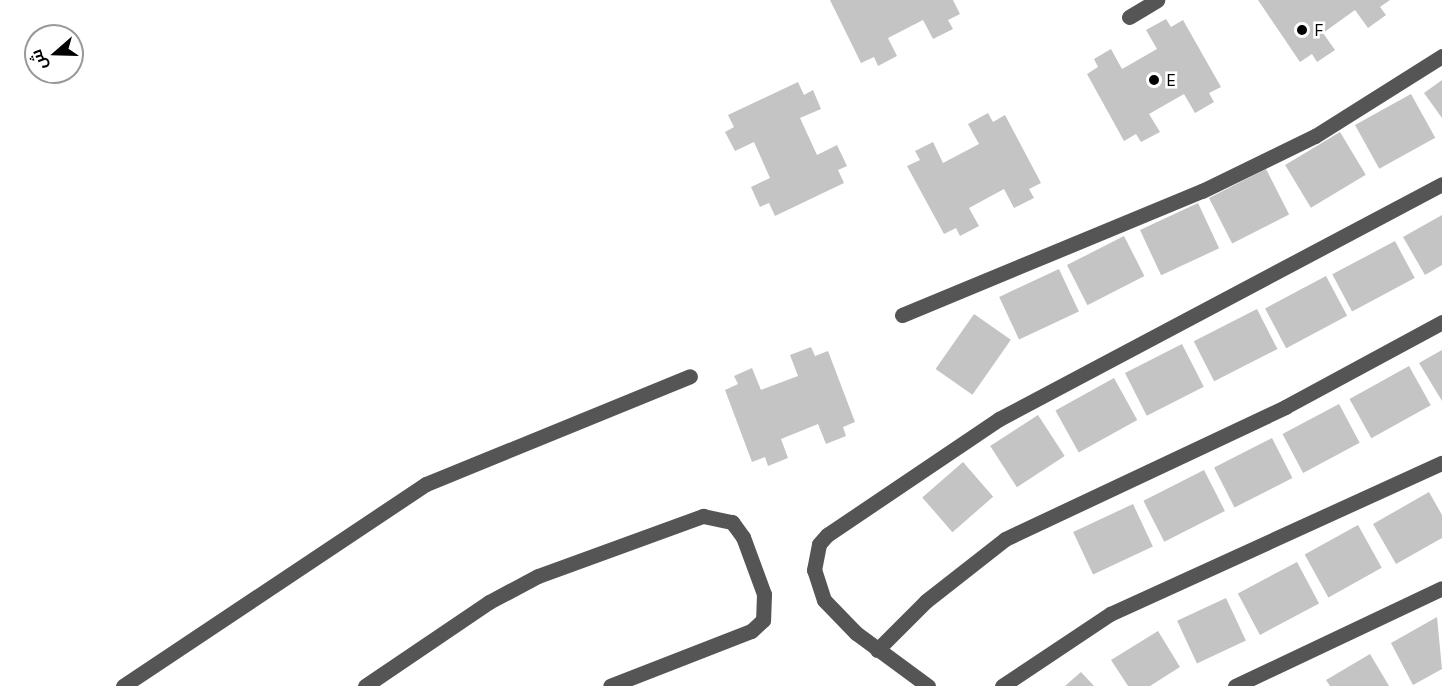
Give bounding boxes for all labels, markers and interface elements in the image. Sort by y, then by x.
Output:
place label: F [1314,19,1323,41]
marker: F [1295,23,1309,37]
north arrow [24,24,84,84]
text: ش [26,47,51,73]
place label: E [1166,69,1176,91]
marker: E [1147,73,1161,87]

